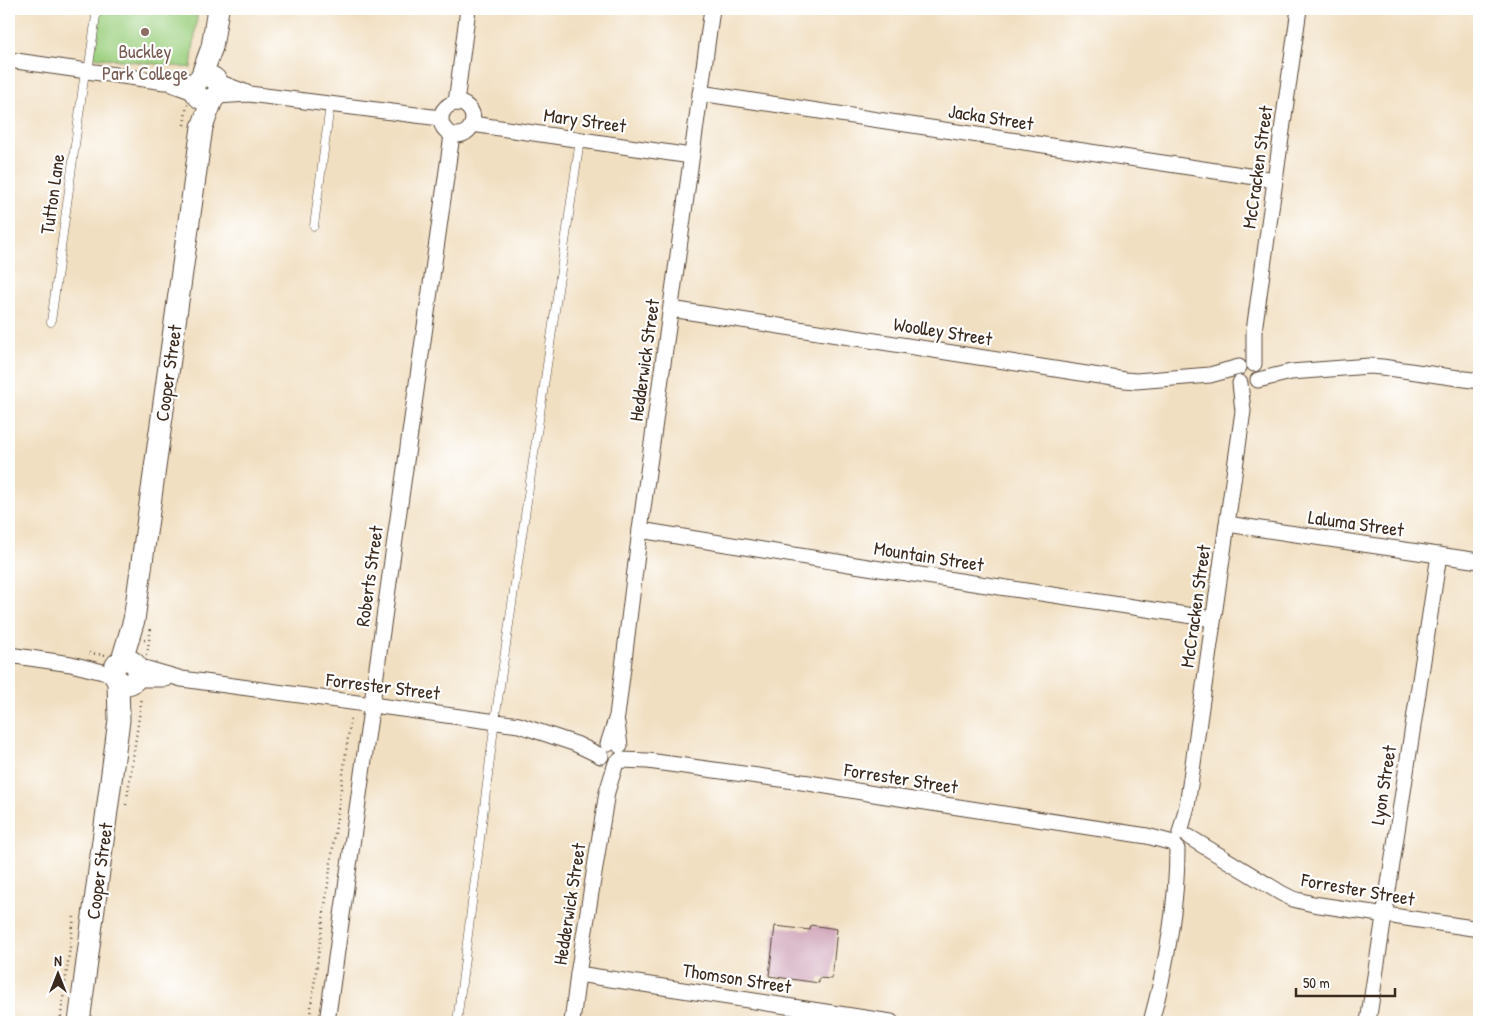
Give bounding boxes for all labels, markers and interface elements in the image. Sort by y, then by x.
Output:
marker: Buckley Park College [139,26,151,38]
place label: Buckley Park College [102,38,188,86]
street label: Jacka Street [947,97,1036,137]
street label: Mary Street [542,101,628,139]
street label: McCracken Street [1236,103,1279,230]
street label: Tutton Lane [33,152,71,236]
street label: Hedderwick Street [623,297,666,423]
street label: Woolley Street [892,310,995,352]
street label: Cooper Street [148,323,188,423]
street label: Laluma Street [1307,503,1406,543]
street label: Roberts Street [349,524,389,628]
street label: Mountain Street [872,535,986,578]
street label: McCracken Street [1174,542,1217,669]
street label: Forrester Street [324,666,442,706]
street label: Lyon Street [1364,743,1402,827]
street label: Forrester Street [842,756,960,800]
street label: Cooper Street [79,821,119,921]
street label: Hedderwick Street [547,841,592,967]
street label: Forrester Street [1298,866,1417,912]
north arrow [32,948,82,998]
text: N [54,951,62,970]
street label: Thomson Street [681,957,794,999]
scale bar [1296,966,1394,998]
text: 50 m [1303,972,1330,993]

